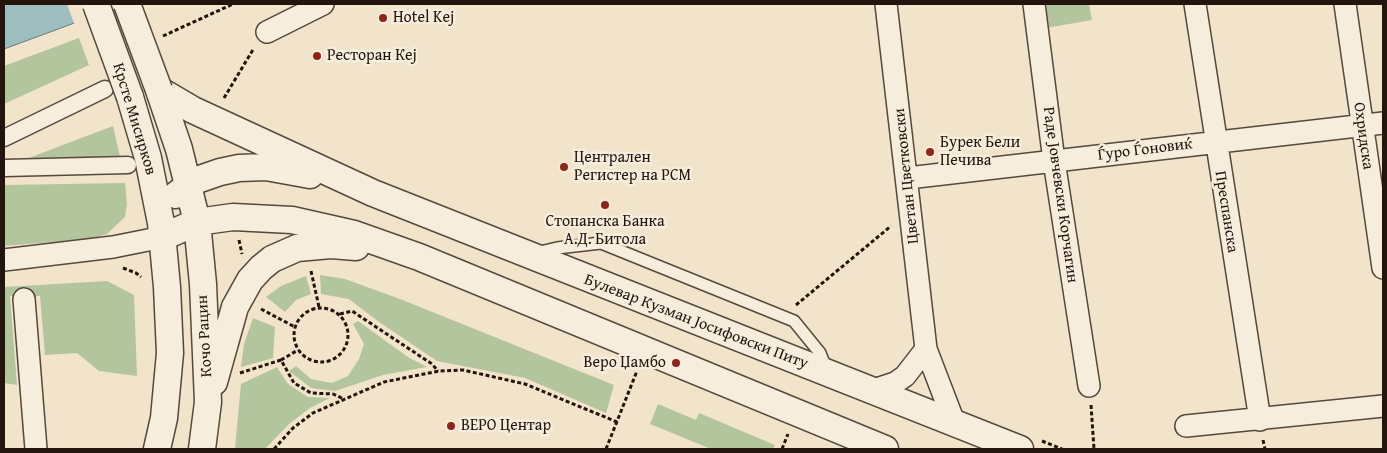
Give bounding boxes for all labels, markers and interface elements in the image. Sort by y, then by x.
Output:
place label: Hotel Kej [393,8,454,28]
marker: Hotel Kej [377,12,389,24]
place label: Ресторан Кej [327,46,417,66]
marker: Ресторан Кej [311,50,323,62]
street label: Крсте Мисирков [108,61,160,177]
street label: Охридска [1349,101,1377,171]
street label: Раде Јовчевски Корчагин [1038,106,1082,284]
street label: Цветан Цветковски [890,107,924,245]
place label: Бурек Бели Печива [940,133,1020,171]
street label: Ѓуро Ѓоновиќ [1097,135,1193,165]
marker: Бурек Бели Печива [924,146,936,158]
place label: Централен Регистер на РСМ [574,148,691,186]
marker: Централен Регистер на РСМ [558,161,570,173]
street label: Преспанска [1210,170,1242,254]
marker: Стопанска Банка А.Д. Битола [599,199,611,211]
place label: Стопанска Банка А.Д. Битола [545,212,665,250]
street label: Булевар Кузман Јосифовски Питу [581,270,811,374]
street label: Кочо Рацин [193,294,217,378]
place label: Веро Џамбо [583,353,666,373]
marker: Веро Џамбо [670,357,682,369]
place label: ВЕРО Центар [461,416,551,436]
marker: ВЕРО Центар [445,420,457,432]

